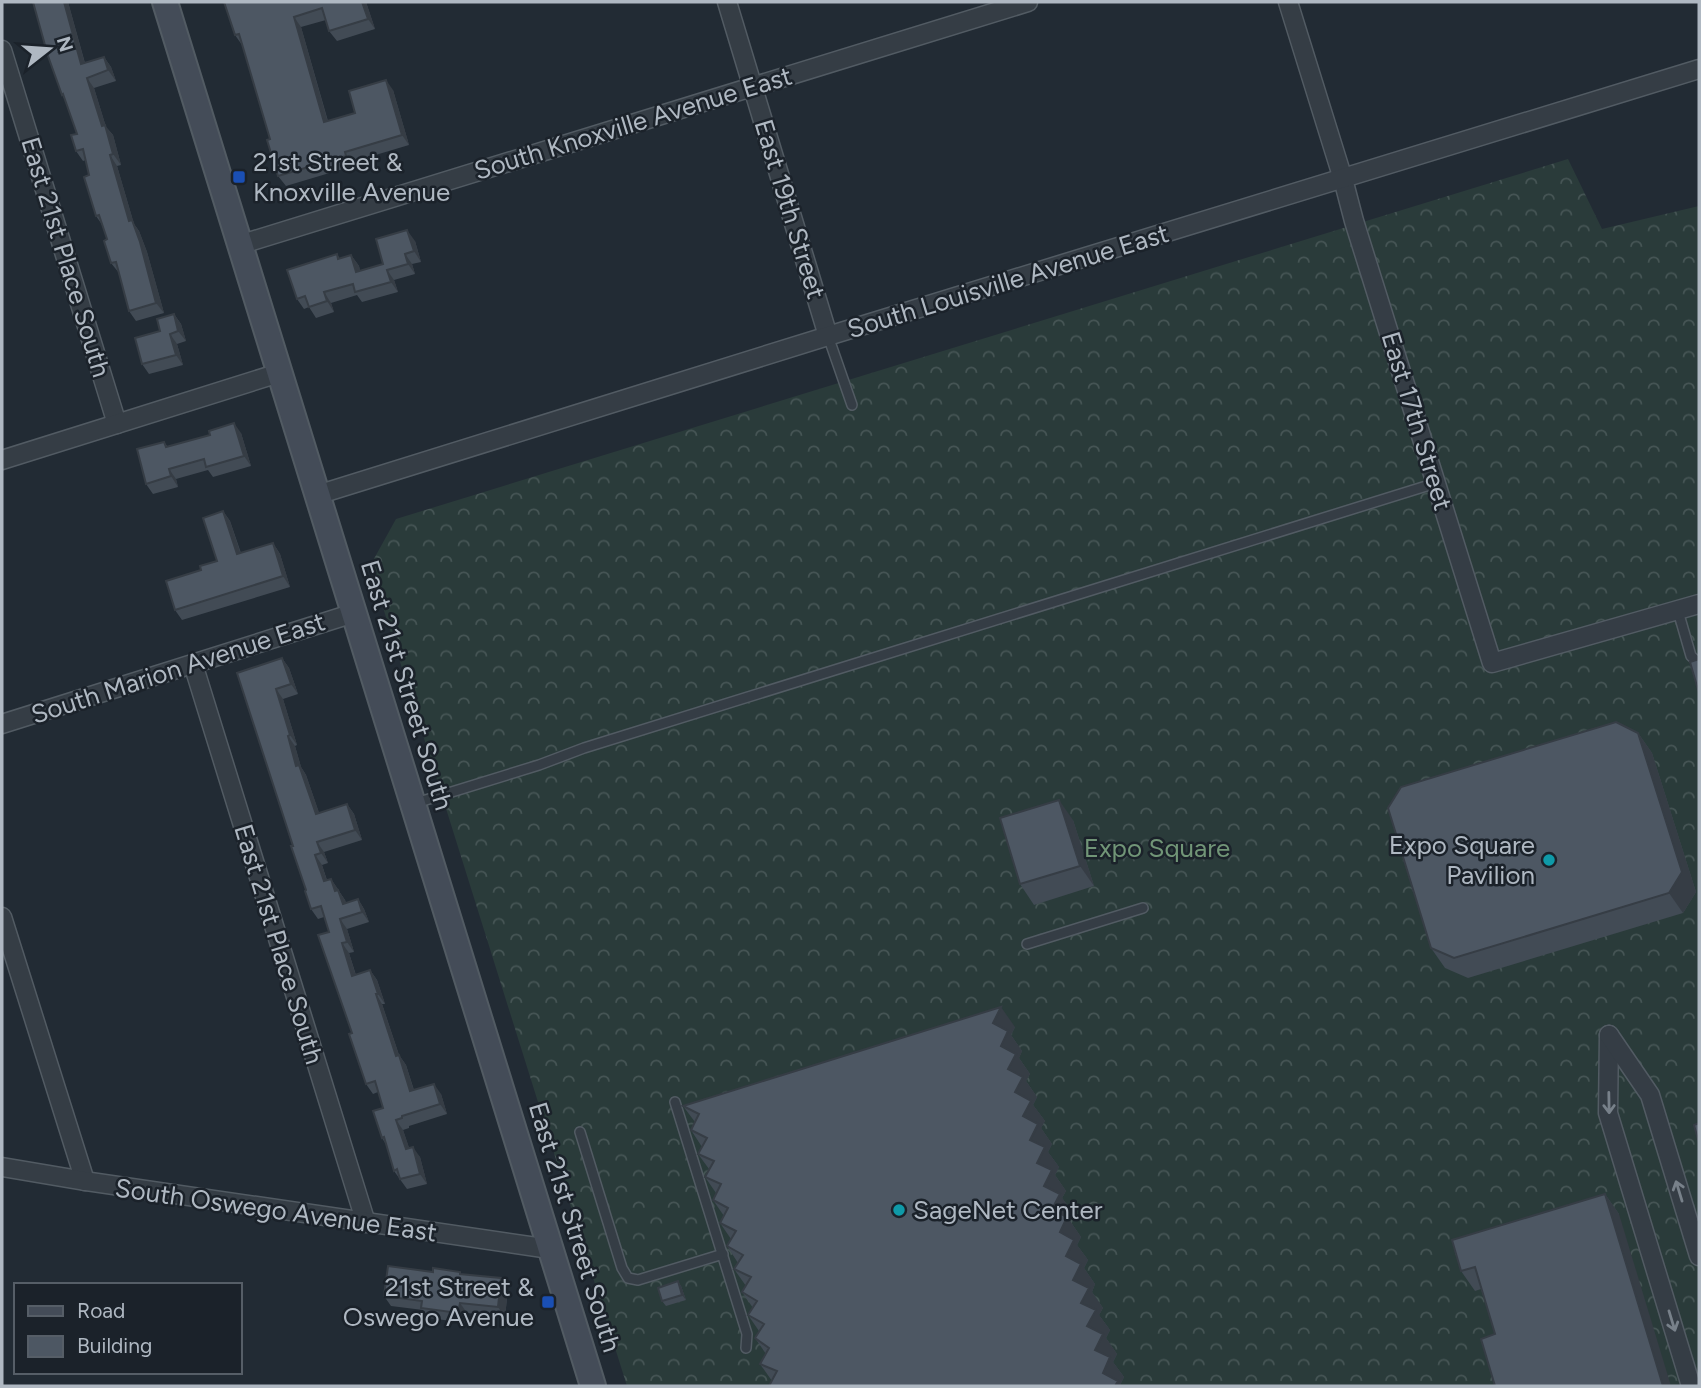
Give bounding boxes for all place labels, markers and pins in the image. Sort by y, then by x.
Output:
place label: 21st Street & Knoxville Avenue [253,146,450,208]
marker: 21st Street & Knoxville Avenue [231,169,247,185]
place label: Expo Square Pavilion [1389,829,1535,891]
marker: Expo Square Pavilion [1541,852,1557,868]
place label: SageNet Center [913,1194,1103,1226]
marker: SageNet Center [891,1202,907,1218]
place label: 21st Street & Oswego Avenue [343,1271,534,1333]
marker: 21st Street & Oswego Avenue [540,1294,556,1310]

